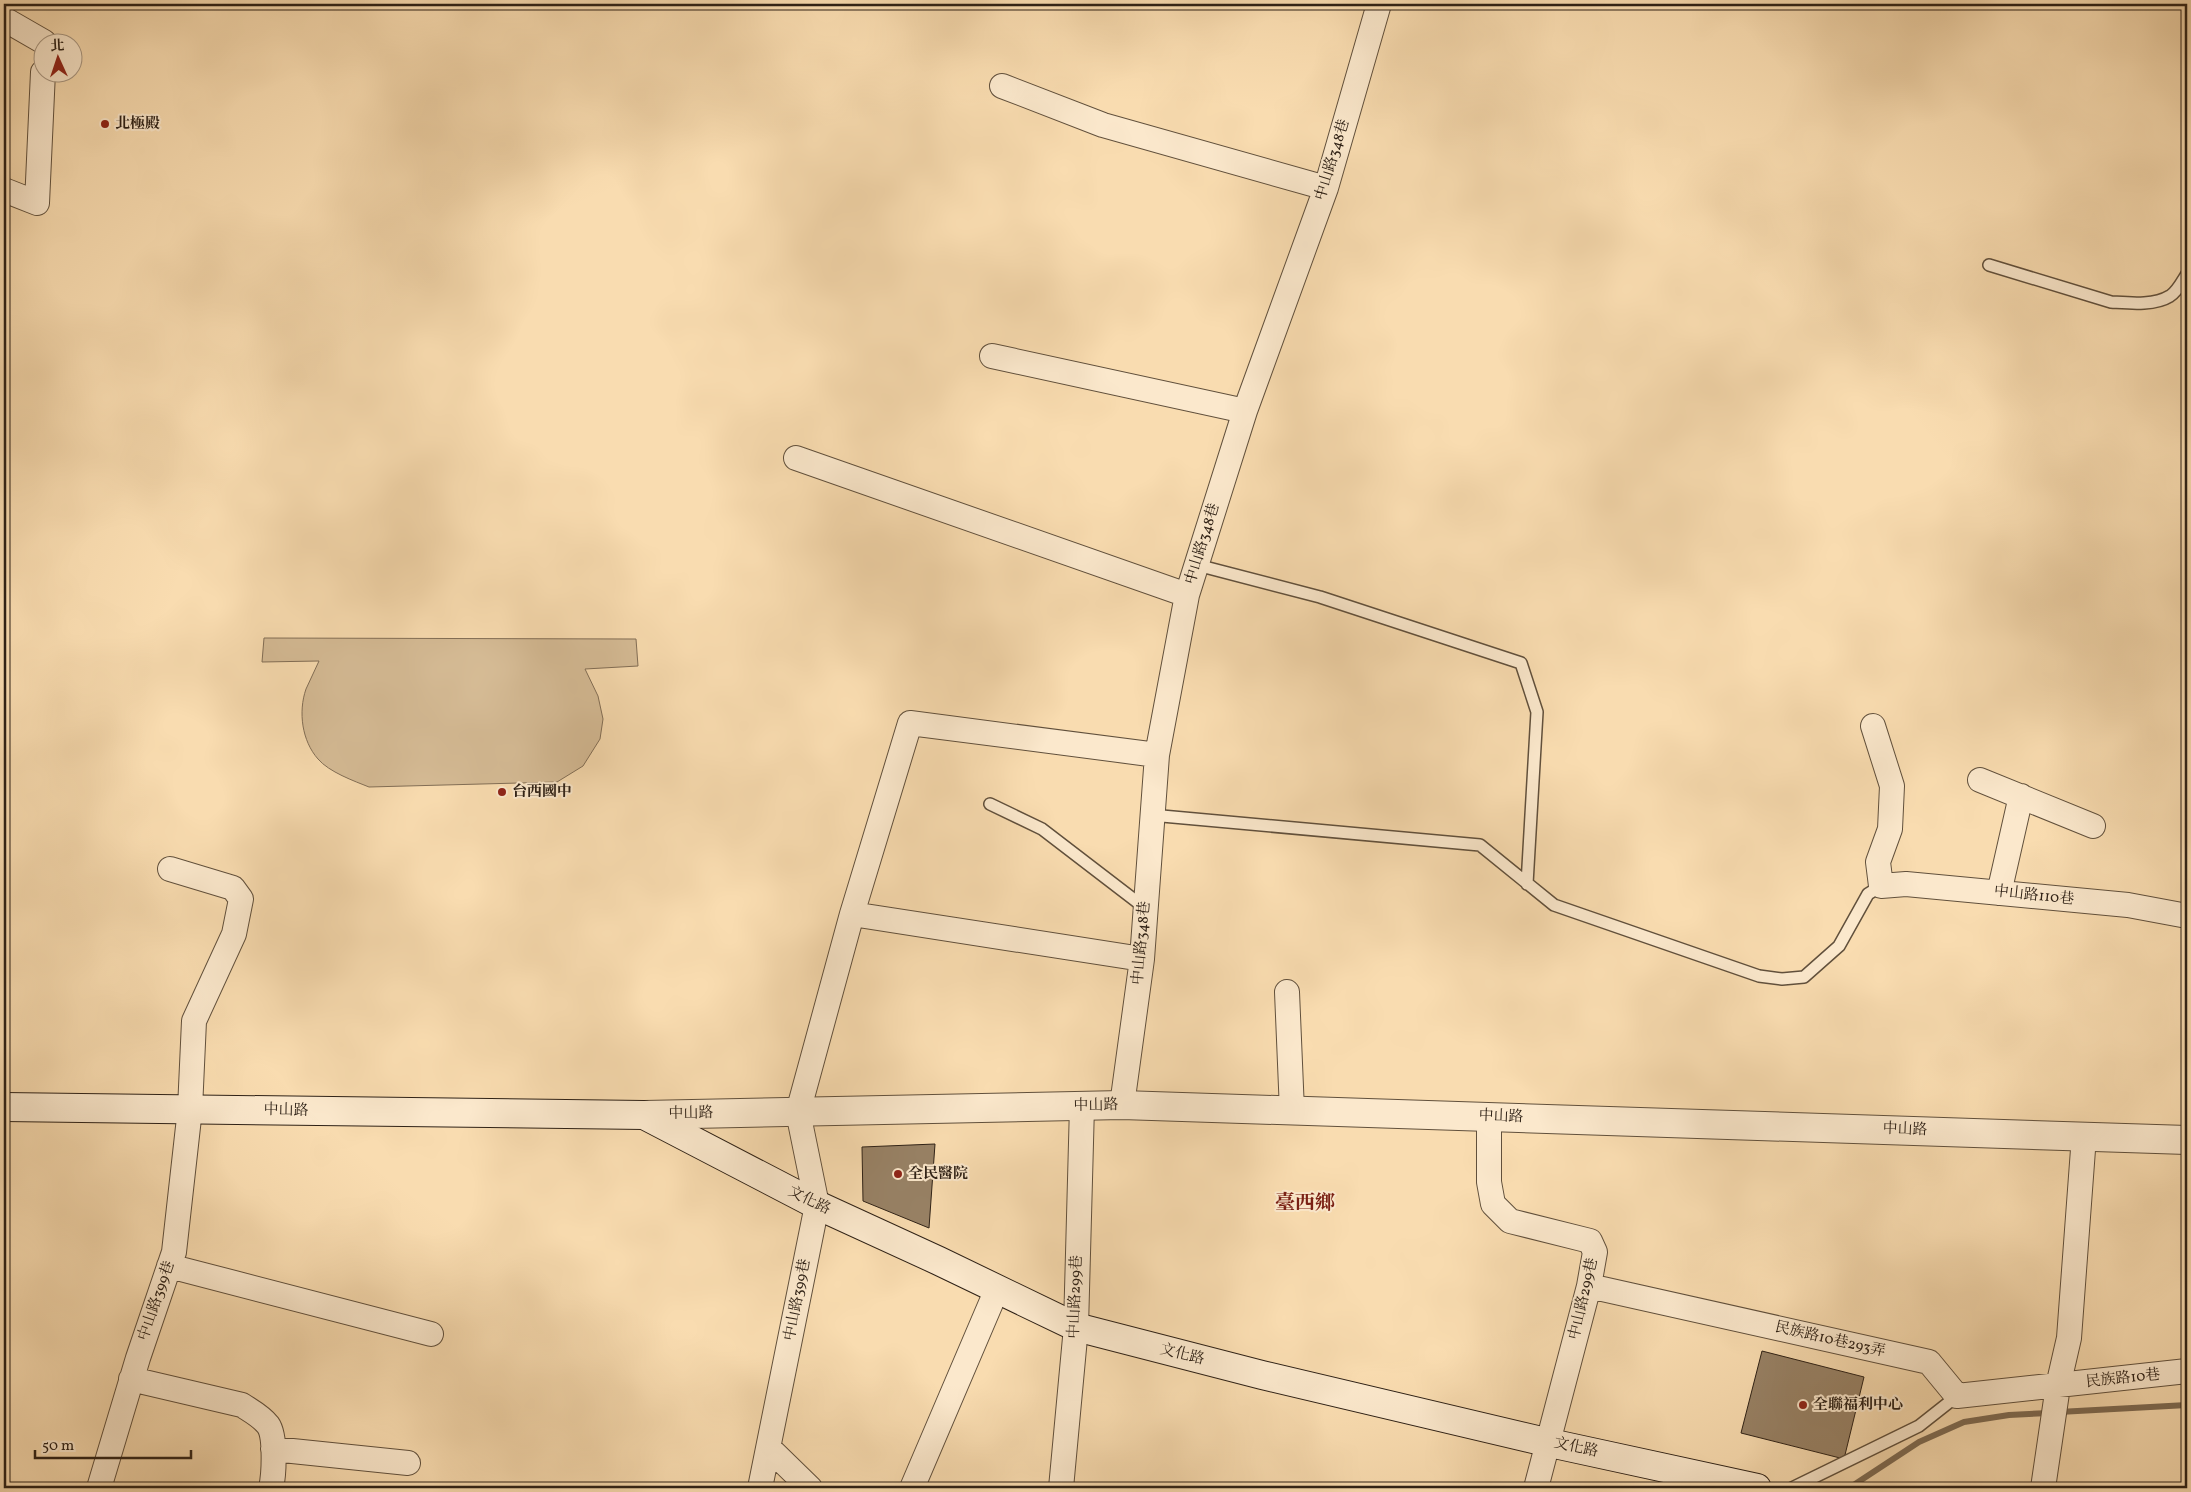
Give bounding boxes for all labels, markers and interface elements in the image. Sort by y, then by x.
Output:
north arrow [32,32,82,82]
text: 北 [50,37,65,56]
place label: 北極殿 [115,114,160,135]
street label: 中山路348巷 [1311,117,1355,203]
marker: 北極殿 [99,118,111,130]
street label: 中山路348巷 [1181,501,1225,587]
place label: 台西國中 [512,782,572,803]
marker: 台西國中 [496,786,508,798]
street label: 中山路110巷 [1993,881,2075,911]
street label: 中山路348巷 [1128,900,1156,986]
street label: 中山路 [1073,1095,1119,1117]
street label: 中山路 [263,1100,309,1122]
street label: 中山路 [668,1103,714,1125]
street label: 中山路 [1478,1106,1524,1128]
street label: 中山路 [1882,1119,1928,1141]
place label: 全民醫院 [908,1164,968,1185]
marker: 全民醫院 [892,1168,904,1180]
street label: 文化路 [784,1182,834,1220]
district label: 臺西鄉 [1275,1190,1335,1218]
street label: 中山路299巷 [1064,1255,1088,1339]
street label: 中山路299巷 [1564,1256,1604,1342]
street label: 中山路399巷 [780,1257,816,1343]
street label: 中山路399巷 [134,1258,180,1344]
street label: 民族路10巷293弄 [1773,1317,1887,1363]
street label: 文化路 [1158,1339,1206,1371]
street label: 民族路10巷 [2085,1365,2161,1393]
place label: 全聯福利中心 [1813,1395,1903,1416]
marker: 全聯福利中心 [1797,1399,1809,1411]
scale bar [35,1427,191,1459]
street label: 文化路 [1552,1433,1600,1463]
text: 50 m [42,1436,74,1457]

